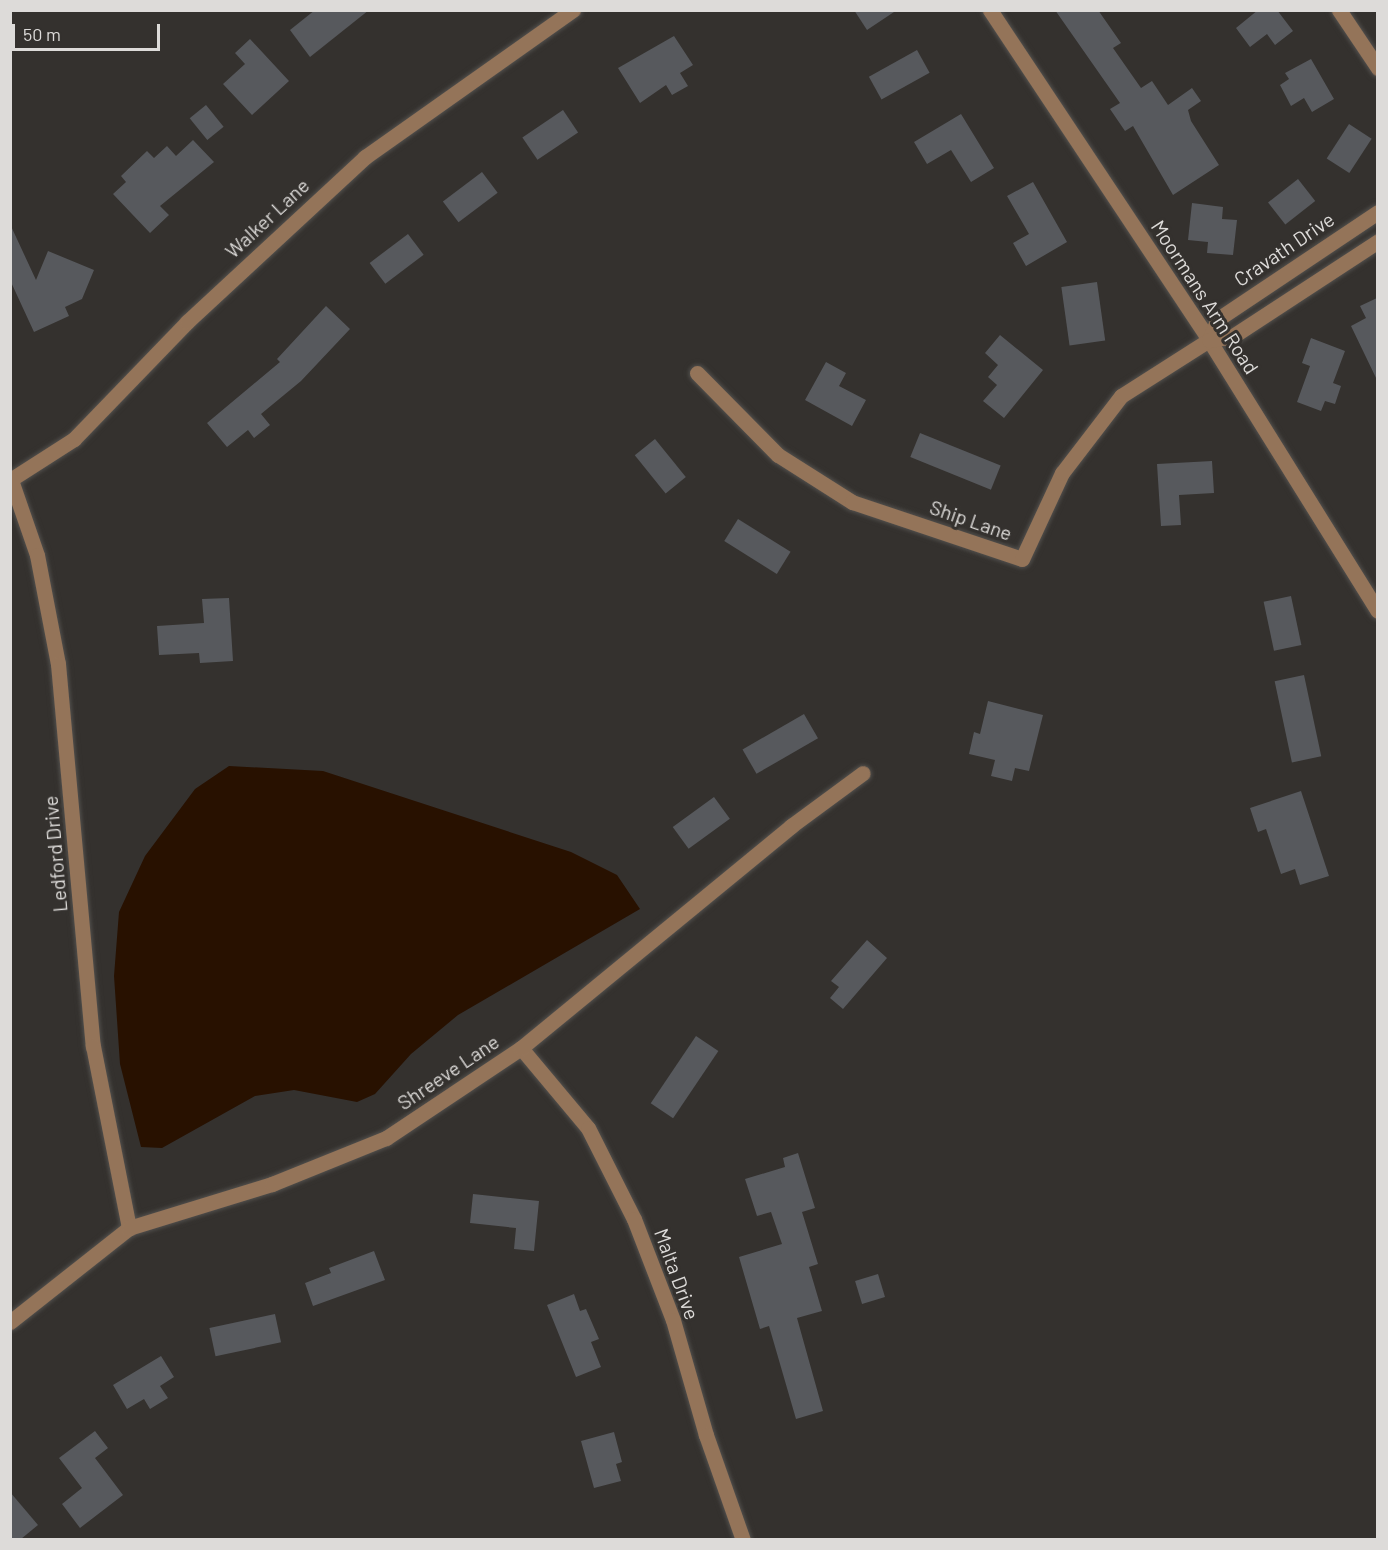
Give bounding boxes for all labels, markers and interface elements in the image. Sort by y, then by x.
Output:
scale bar [15,12,164,50]
text: 50 m [23,23,61,45]
street label: Walker Lane [220,173,314,263]
street label: Cravath Drive [1229,207,1339,291]
street label: Moormans Arm Road [1146,216,1264,378]
street label: Ship Lane [927,495,1015,545]
street label: Ledford Drive [38,795,72,913]
street label: Shreeve Lane [393,1029,503,1115]
street label: Malta Drive [649,1225,705,1323]

